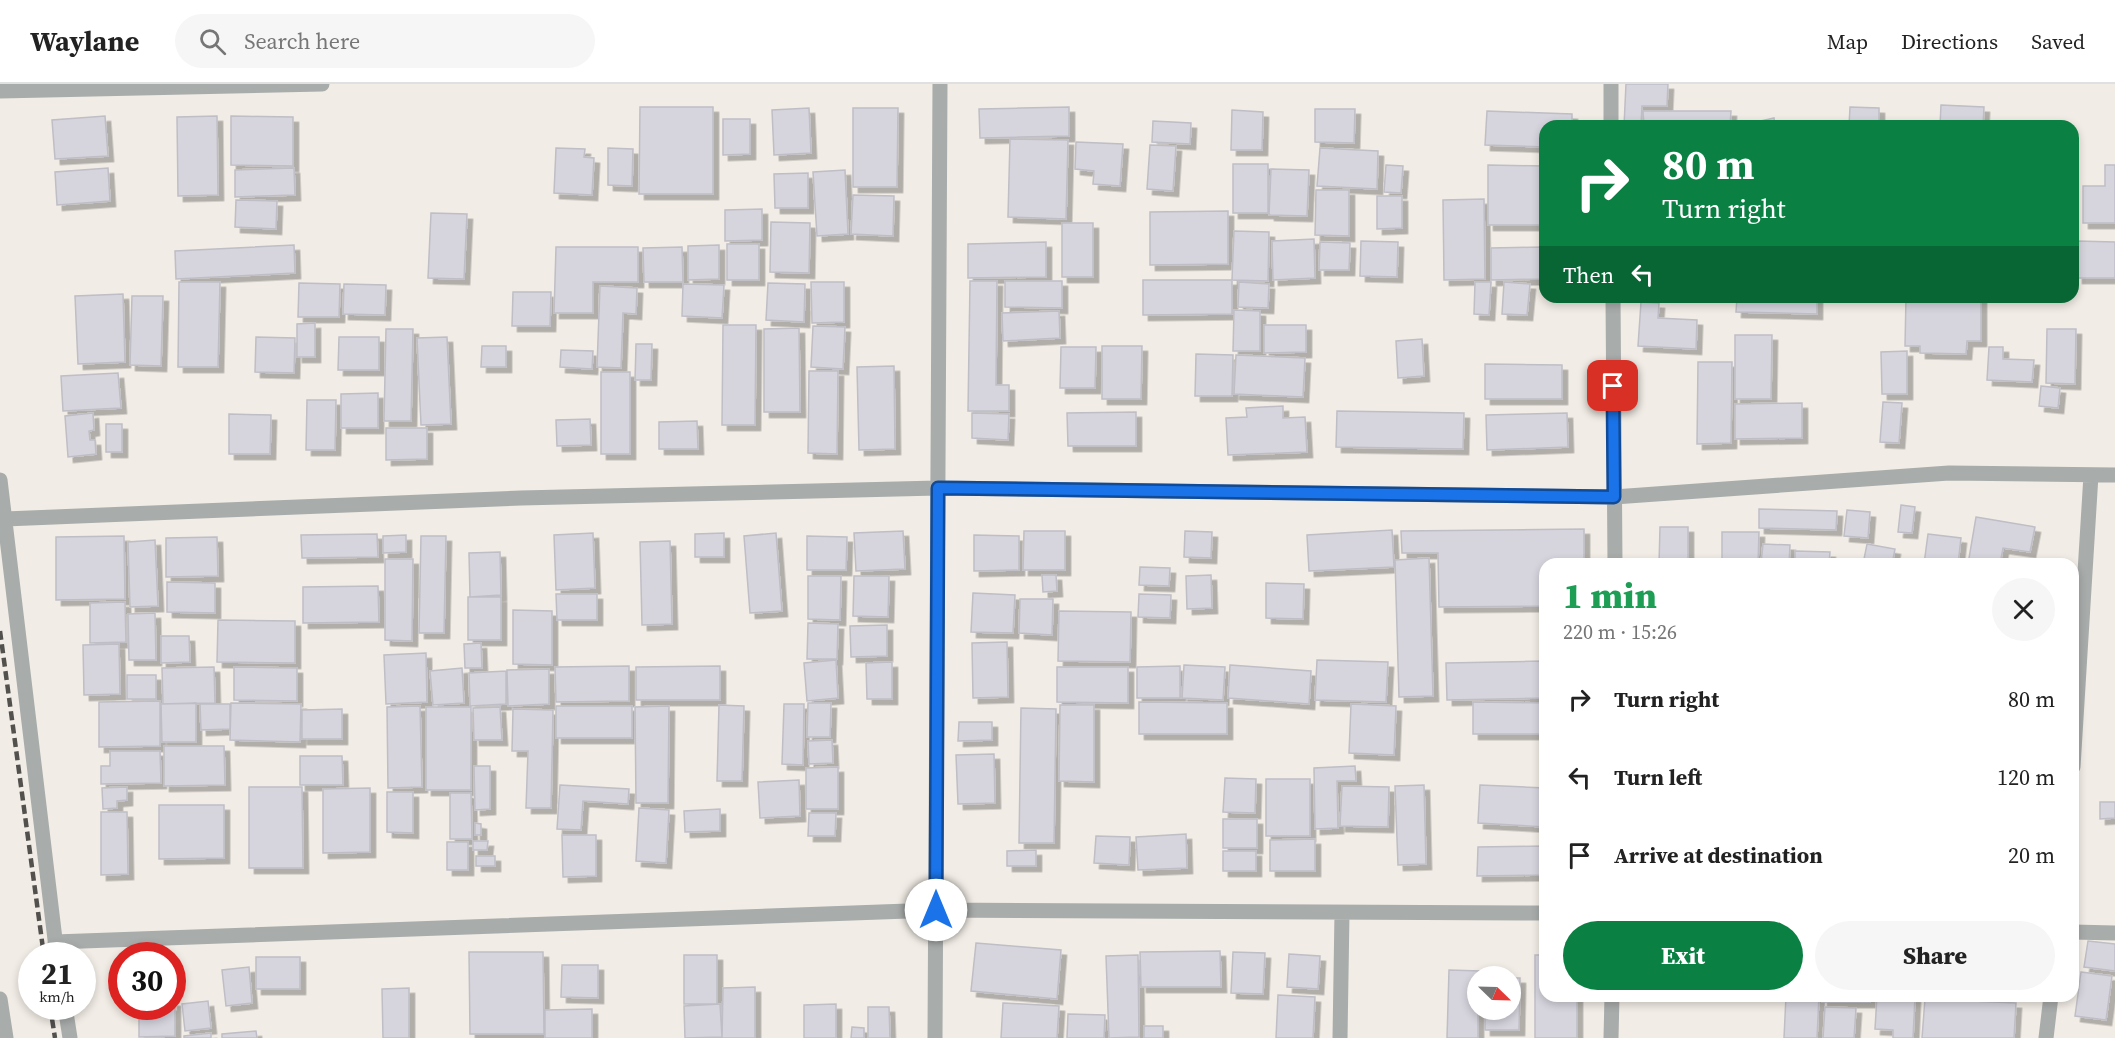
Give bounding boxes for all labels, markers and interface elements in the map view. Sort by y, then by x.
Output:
search box [175,14,595,68]
text: Waylane [30,22,139,60]
icon: search [196,25,229,58]
text: Search here [244,26,360,56]
text: Map [1827,27,1868,56]
text: Directions [1901,27,1998,56]
text: Saved [2031,27,2085,56]
text: 80 m [1662,135,1755,193]
icon: right [1563,144,1641,222]
text: Turn right [1662,190,1786,227]
icon: left [1626,258,1659,291]
text: Then [1563,260,1614,290]
pin [1587,360,1638,411]
icon: arrive [1596,369,1629,402]
text: 1 min [1563,571,1657,620]
button: close [1992,578,2055,641]
text: 220 m · 15:26 [1563,618,1677,646]
icon: right [1563,683,1596,716]
text: Turn right [1614,684,1719,714]
text: 80 m [2008,684,2055,714]
icon: left [1563,761,1596,794]
text: Turn left [1614,762,1702,792]
text: 120 m [1997,762,2055,792]
icon: arrive [1563,839,1596,872]
text: Arrive at destination [1614,840,1823,870]
text: 20 m [2008,840,2055,870]
position arrow [904,878,968,942]
button: Exit [1563,921,1803,990]
button: Share [1815,921,2055,990]
speed limit sign: 30 [108,942,186,1020]
text: 21 [41,953,73,994]
north arrow [1467,966,1521,1020]
map controls [1467,966,1521,1020]
text: km/h [39,986,75,1007]

